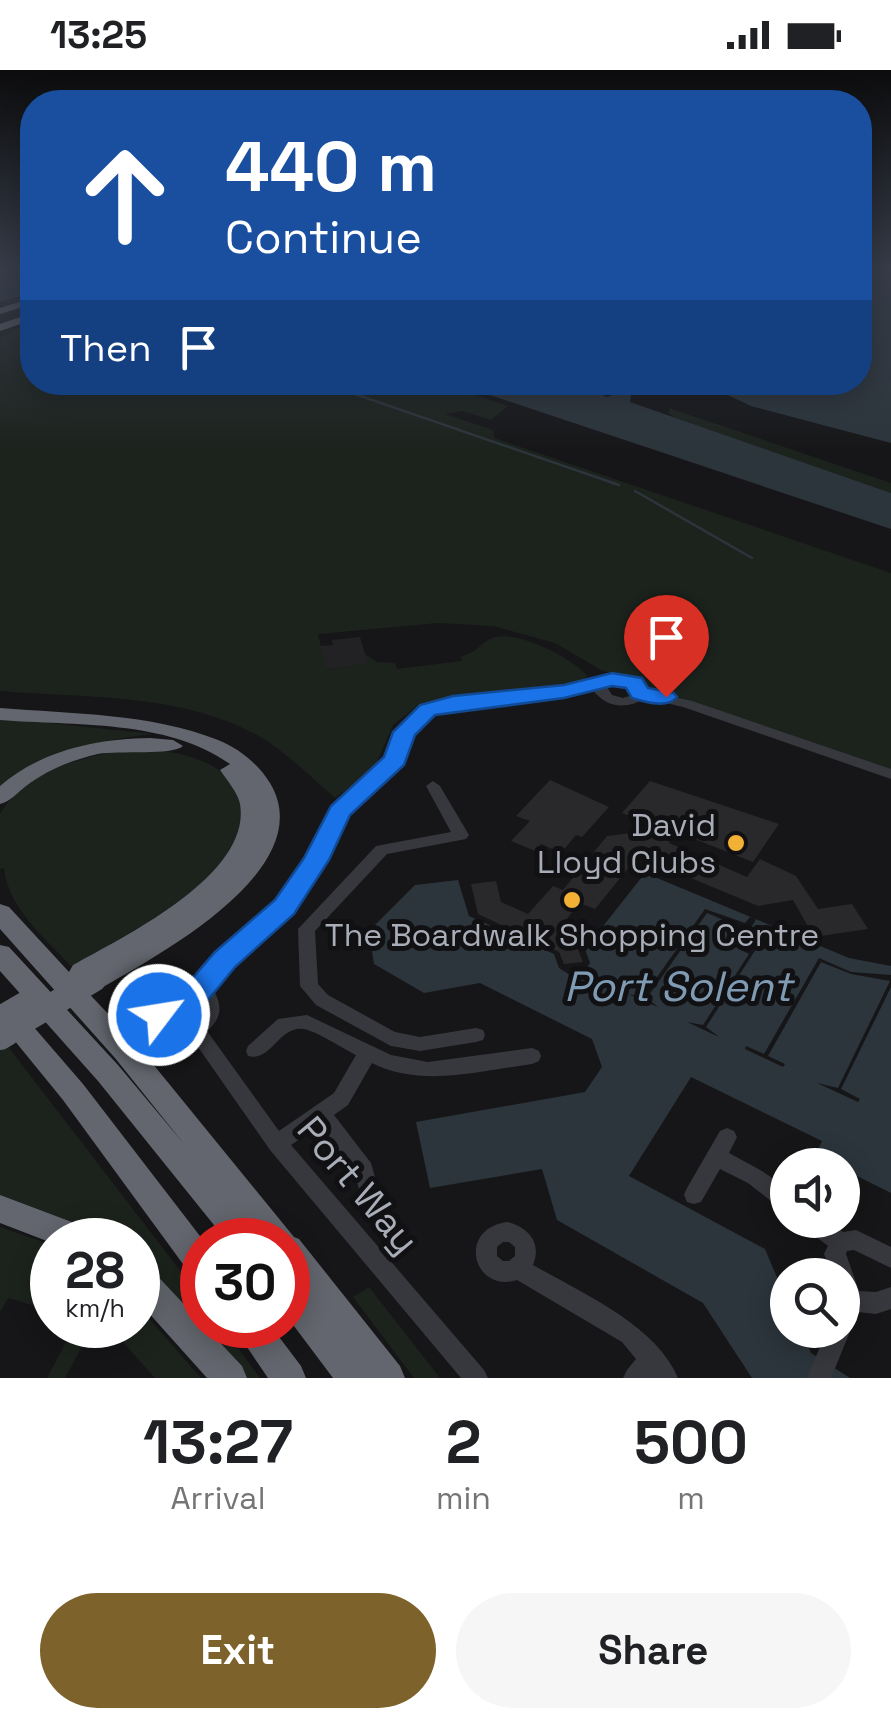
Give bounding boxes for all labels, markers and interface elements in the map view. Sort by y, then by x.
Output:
text: 13:25 [50,11,147,59]
text: 440 m [225,122,437,211]
icon: ahead [60,130,190,260]
text: Continue [225,209,422,266]
icon: arrive [171,320,226,375]
text: Then [60,324,151,372]
pin [624,595,709,698]
icon: arrive [639,610,694,665]
place label: David Lloyd Clubs [537,805,716,882]
marker: David Lloyd Clubs [725,832,747,854]
marker: The Boardwalk Shopping Centre [561,889,583,911]
place label: The Boardwalk Shopping Centre [325,915,819,955]
water label: Port Solent [564,960,796,1013]
position arrow [107,963,211,1067]
street label: Port Way [287,1107,429,1263]
map controls [770,1148,860,1348]
button: sound [770,1148,860,1238]
speed limit sign: 30 [180,1218,310,1348]
text: 28 [65,1239,125,1303]
button: search [770,1258,860,1348]
text: km/h [65,1292,125,1324]
text: 13:27 [143,1404,293,1481]
text: 2 [446,1404,481,1481]
text: 500 [634,1404,748,1481]
text: Arrival [170,1478,266,1518]
text: min [436,1478,491,1518]
text: m [677,1478,705,1518]
button: Exit [40,1593,436,1708]
button: Share [456,1593,851,1708]

